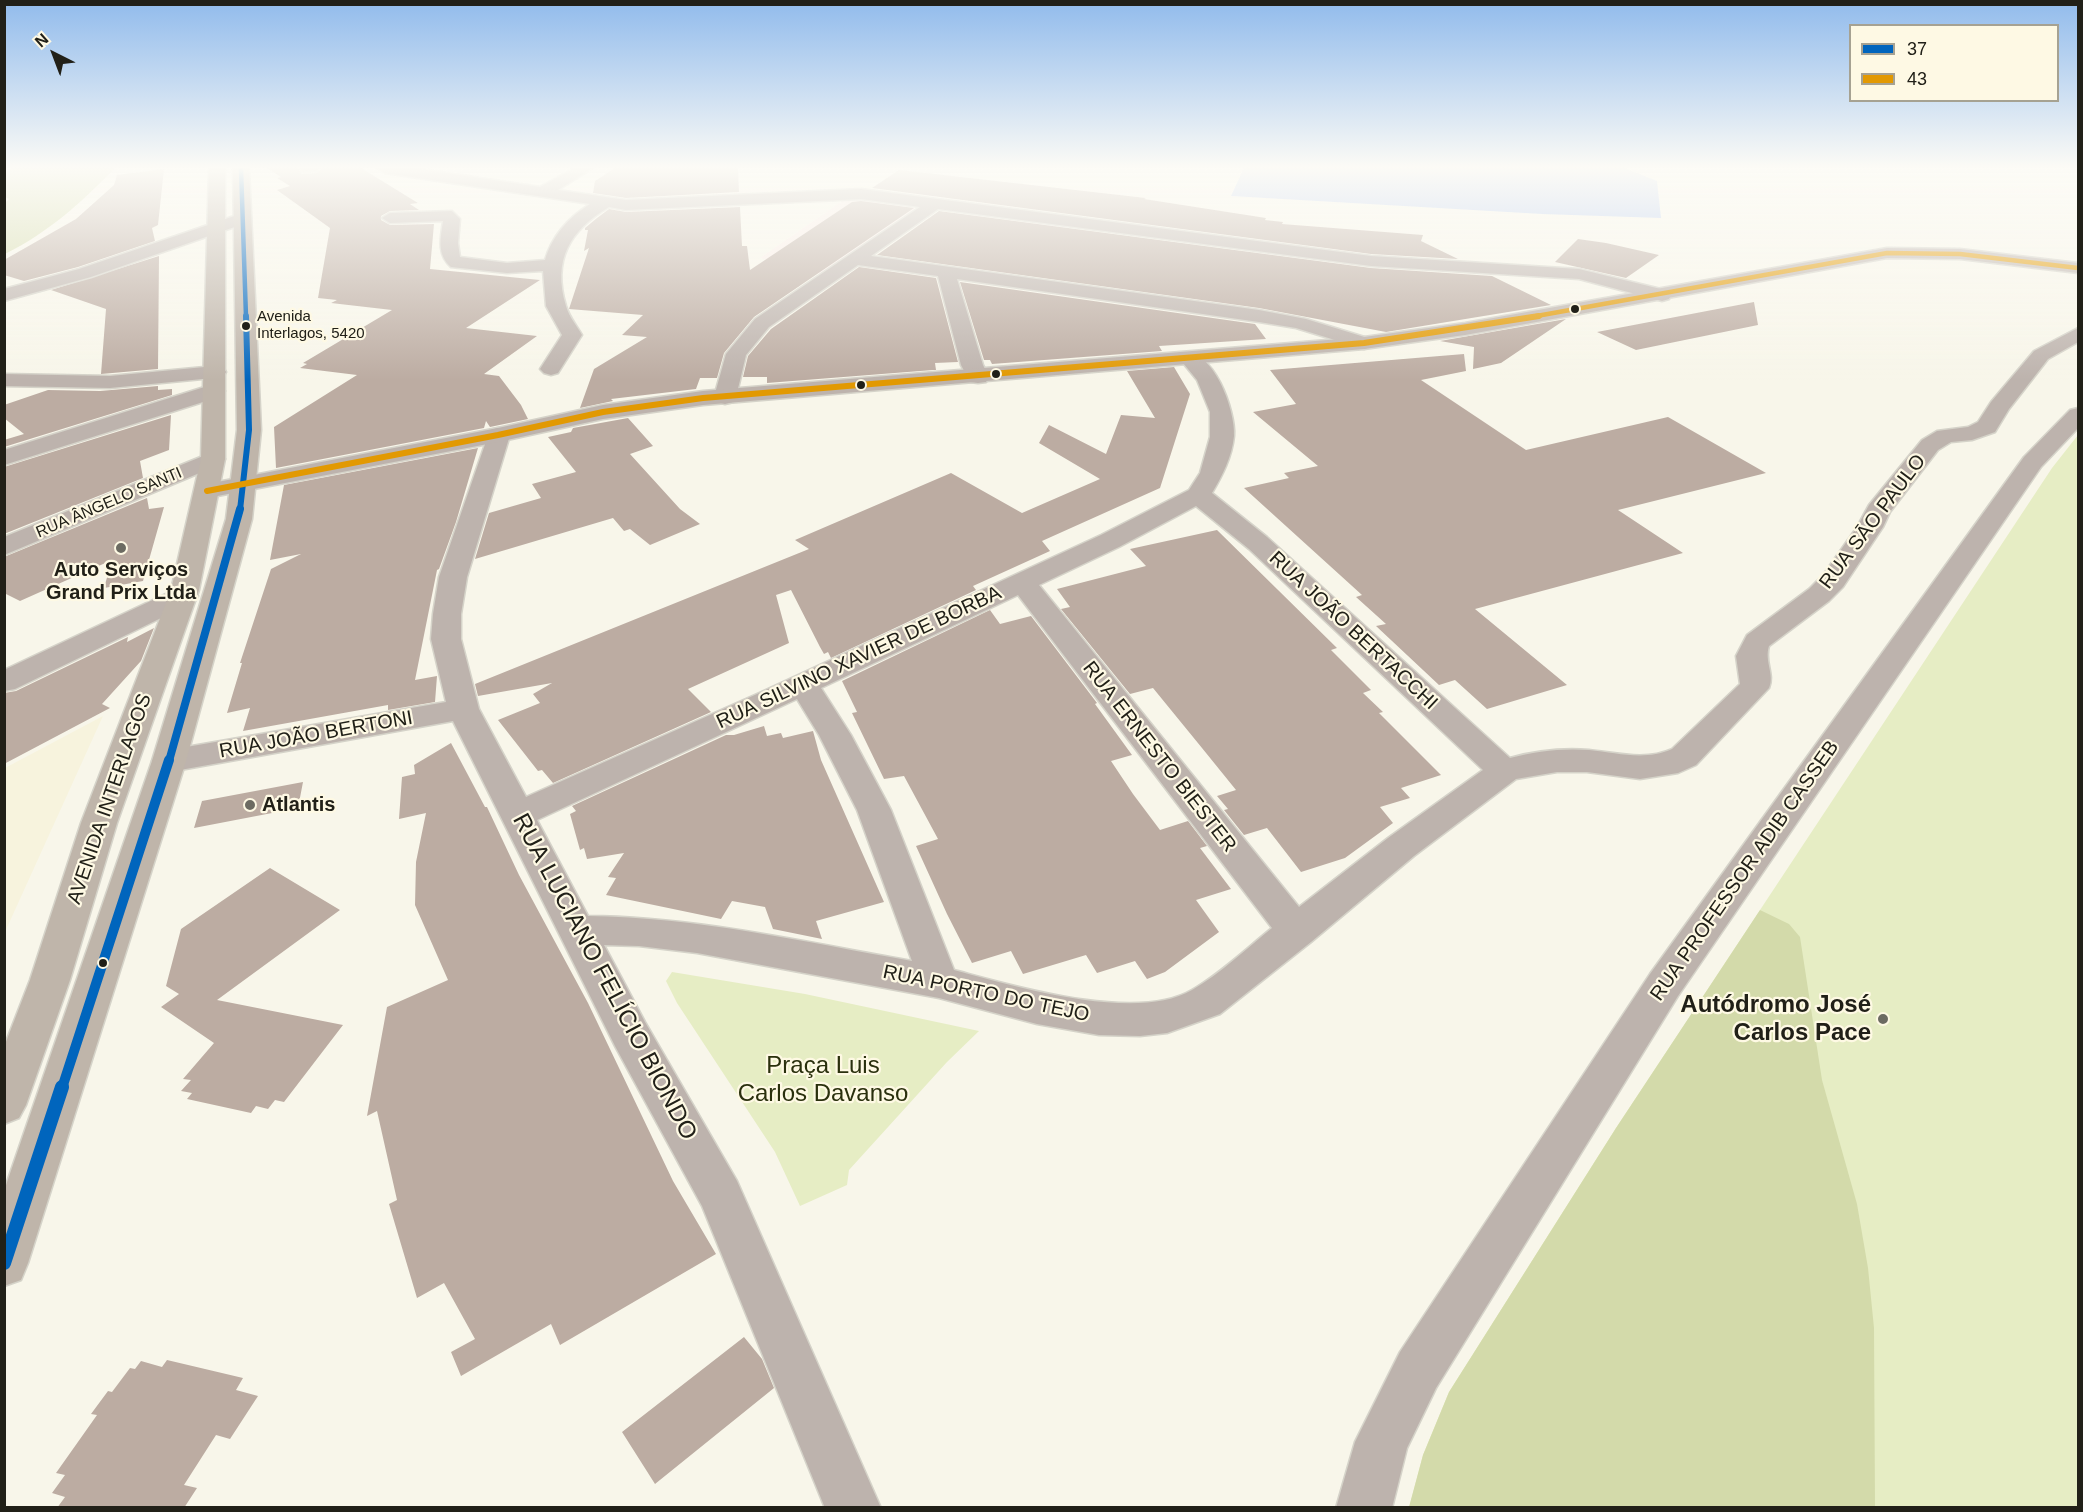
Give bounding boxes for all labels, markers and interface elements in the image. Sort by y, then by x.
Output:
north arrow [24,24,84,84]
legend [1849,24,2059,102]
text: N [32,30,52,50]
text: 37 [1907,39,1927,59]
text: 43 [1907,69,1927,89]
unlabelled marker [1569,303,1581,315]
place label: Avenida Interlagos, 5420 [257,308,365,343]
marker: Avenida Interlagos, 5420 [240,320,252,332]
unlabelled marker [990,368,1002,380]
unlabelled marker [855,379,867,391]
street label: RUA SĀO PAULO [1815,450,1931,594]
street label: RUA ÂNGELO SANTI [33,464,185,542]
marker: Auto Serviços Grand Prix Ltda [114,541,128,555]
street label: RUA JOÃO BERTACCHI [1264,547,1442,715]
place label: Auto Serviços Grand Prix Ltda [46,558,196,605]
street label: RUA SILVINO XAVIER DE BORBA [713,581,1005,735]
street label: RUA ERNESTO BIESTER [1077,657,1241,857]
street label: AVENIDA INTERLAGOS [63,691,157,907]
street label: RUA JOÃO BERTONI [217,706,415,764]
street label: RUA PROFESSOR ADIB CASSEB [1646,736,1844,1006]
place label: Atlantis [262,793,335,817]
marker: Atlantis [243,798,257,812]
street label: RUA LUCIANO FELÍCIO BIONDO [506,809,702,1145]
unlabelled marker [97,957,109,969]
street label: RUA PORTO DO TEJO [881,960,1091,1028]
place label: Autódromo José Carlos Pace [1680,991,1871,1047]
marker: Autódromo José Carlos Pace [1876,1012,1890,1026]
park label: Praça Luis Carlos Davanso [738,1052,908,1108]

